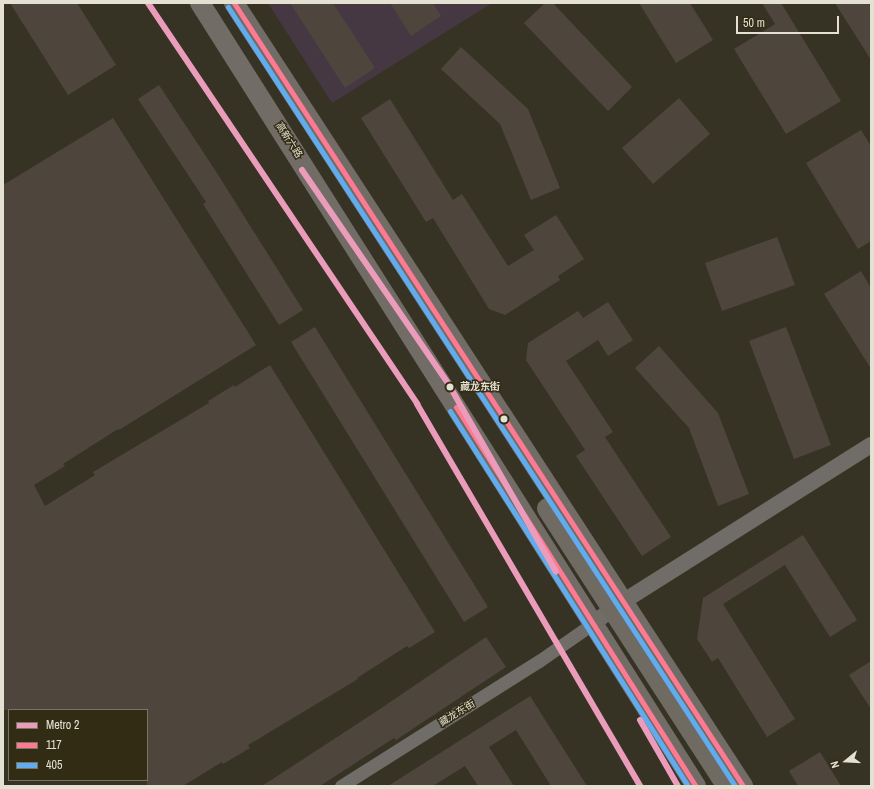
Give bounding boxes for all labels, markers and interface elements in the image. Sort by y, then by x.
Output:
scale bar [738,8,841,34]
text: 50 m [743,15,765,31]
street label: 高新六路 [273,120,305,160]
marker: 藏龙东街 [443,380,457,394]
place label: 藏龙东街 [460,381,500,393]
unlabelled marker [499,414,509,424]
street label: 藏龙东街 [437,697,477,729]
legend [8,709,148,781]
text: Metro 2 [46,717,79,733]
text: 117 [46,737,62,753]
north arrow [826,741,866,781]
text: 405 [46,757,62,773]
text: N [827,759,842,770]

